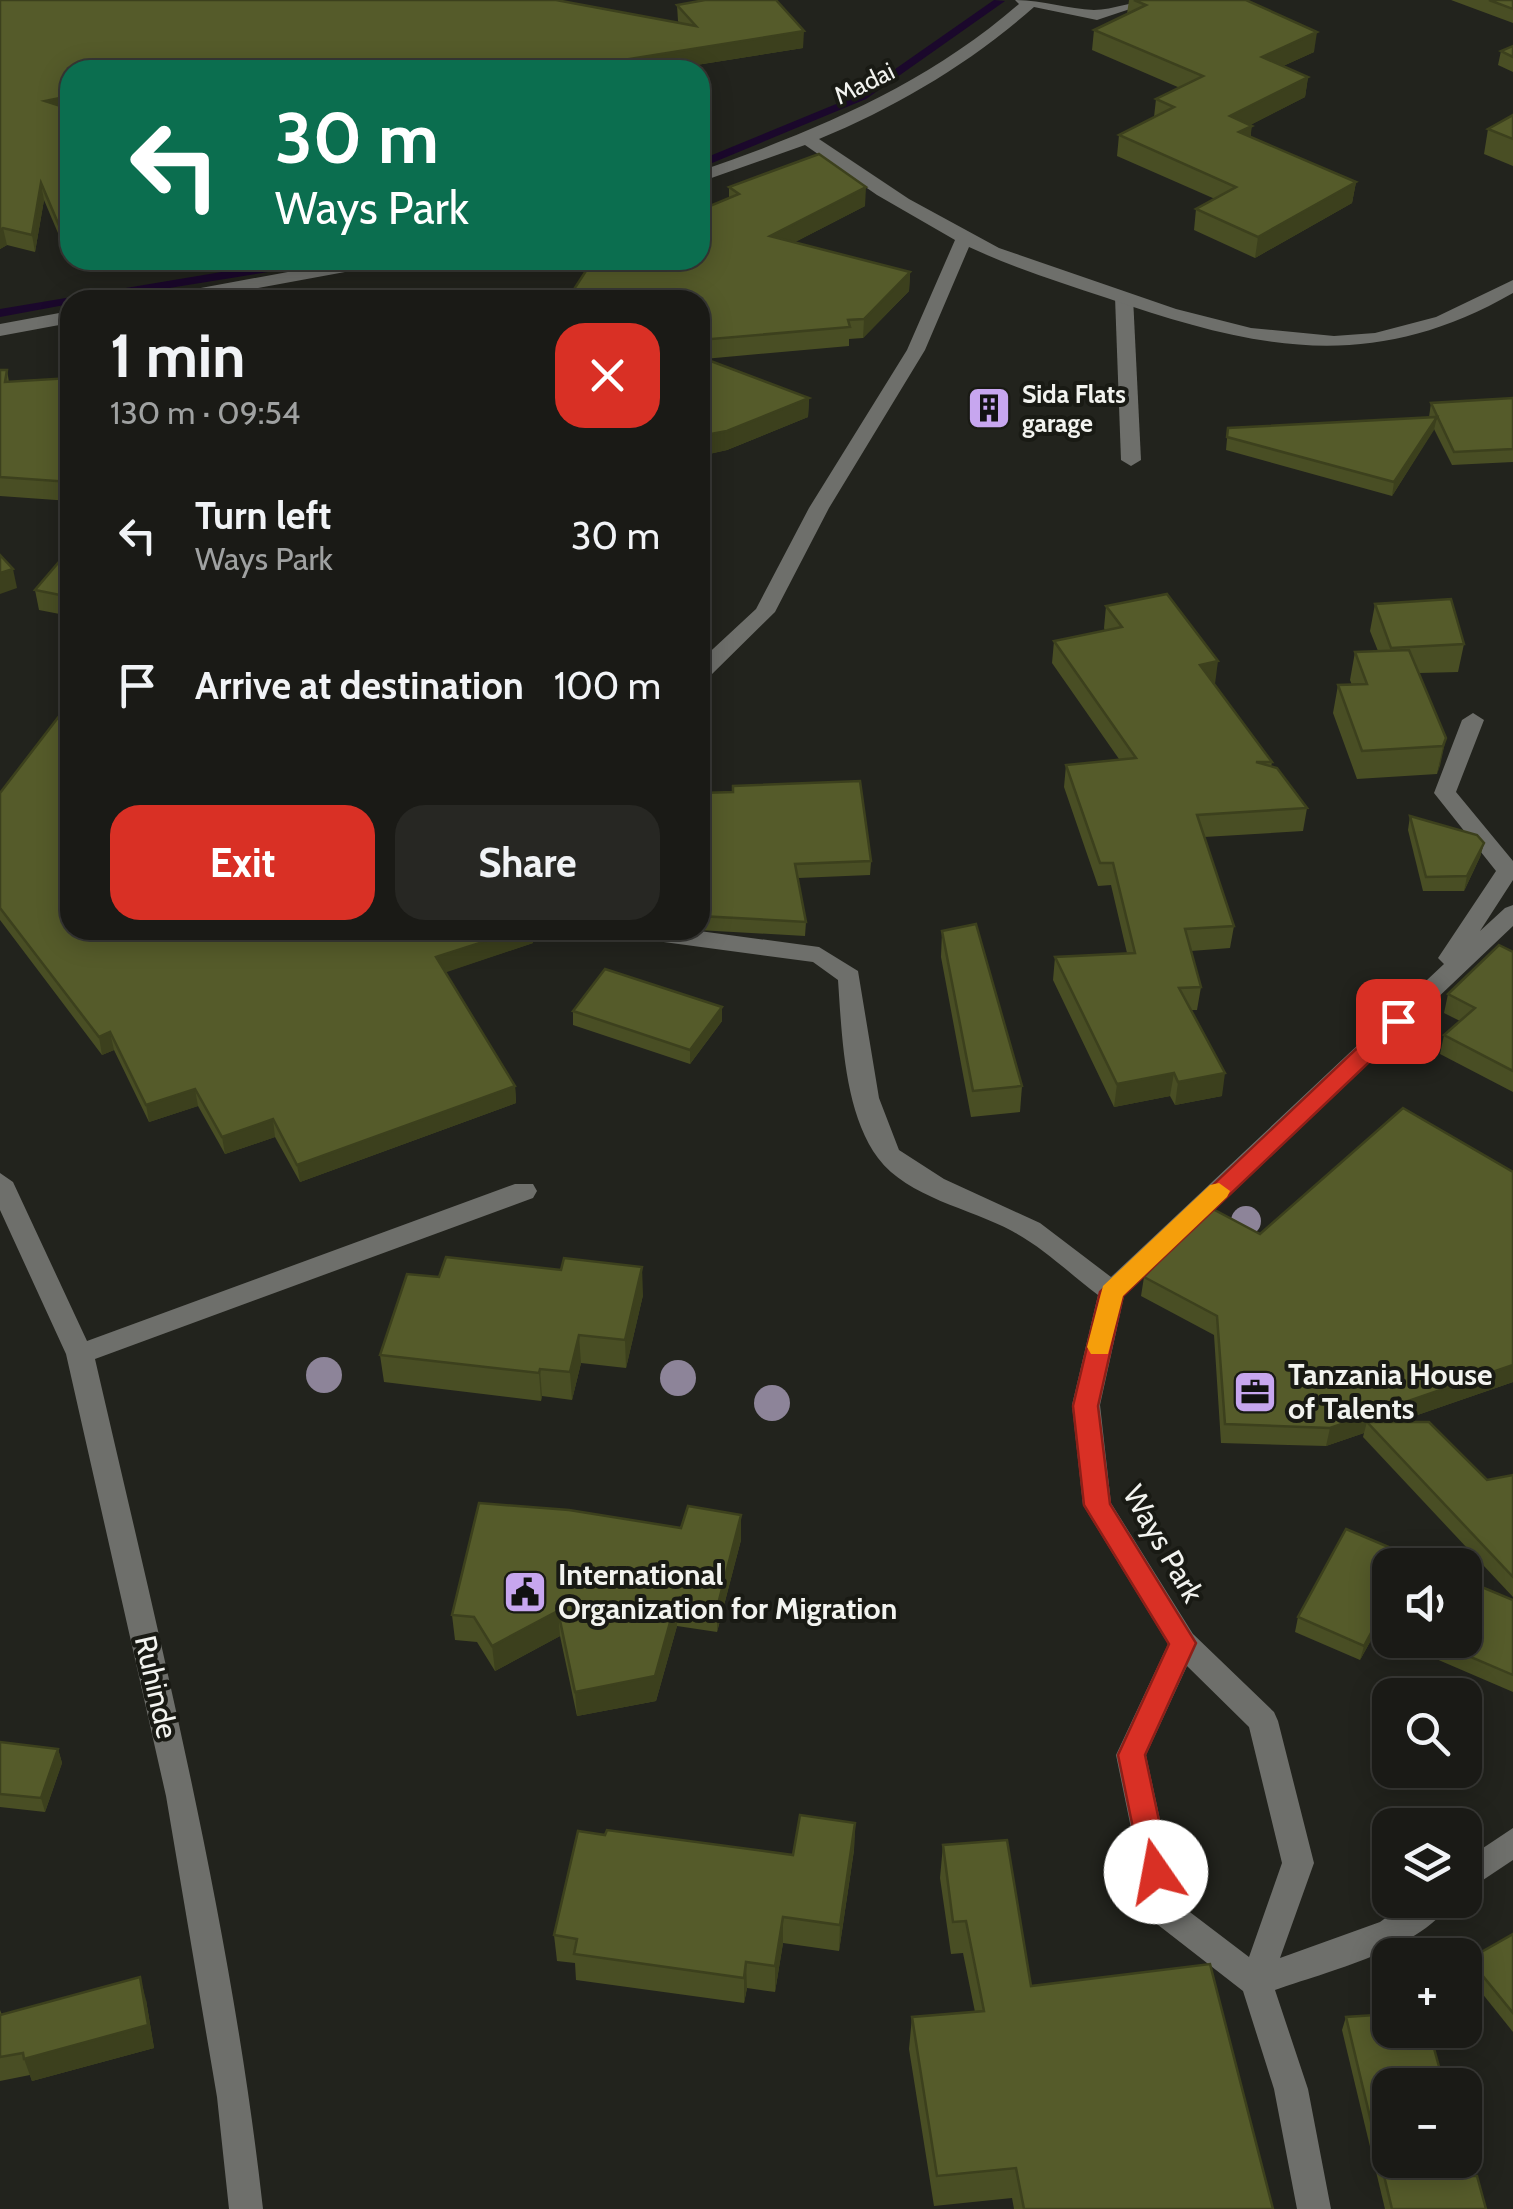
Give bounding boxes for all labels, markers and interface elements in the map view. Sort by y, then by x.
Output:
street label: Madai [829,56,899,110]
text: 30 m [275,95,439,181]
icon: left [110,100,240,230]
text: Ways Park [275,181,469,235]
text: 1 min [110,319,245,392]
button: close [555,323,660,428]
place label: Sida Flats garage [1022,379,1126,438]
building icon: Sida Flats garage [966,385,1012,431]
text: 130 m · 09:54 [110,393,300,432]
text: Turn left [195,492,331,539]
icon: left [110,508,165,563]
text: 30 m [571,512,660,559]
text: Ways Park [195,539,333,578]
icon: arrive [110,658,165,713]
text: Arrive at destination [195,662,524,709]
text: 100 m [554,662,661,709]
button: Exit [110,805,375,920]
button: Share [395,805,660,920]
pin [1356,979,1441,1064]
icon: arrive [1371,994,1426,1049]
place label: Tanzania House of Talents [1288,1356,1492,1427]
office icon: Tanzania House of Talents [1232,1369,1278,1415]
street label: Ways Park [1115,1479,1212,1609]
map controls [1372,1548,1482,2178]
button: sound [1372,1548,1482,1658]
place label: International Organization for Migration [558,1556,897,1627]
public building icon: International Organization for Migration [502,1569,548,1615]
street label: Ruhinde [127,1632,186,1742]
button: search [1372,1678,1482,1788]
button: layers [1372,1808,1482,1918]
position arrow [1104,1820,1208,1924]
button: + [1372,1938,1482,2048]
button: − [1372,2068,1482,2178]

